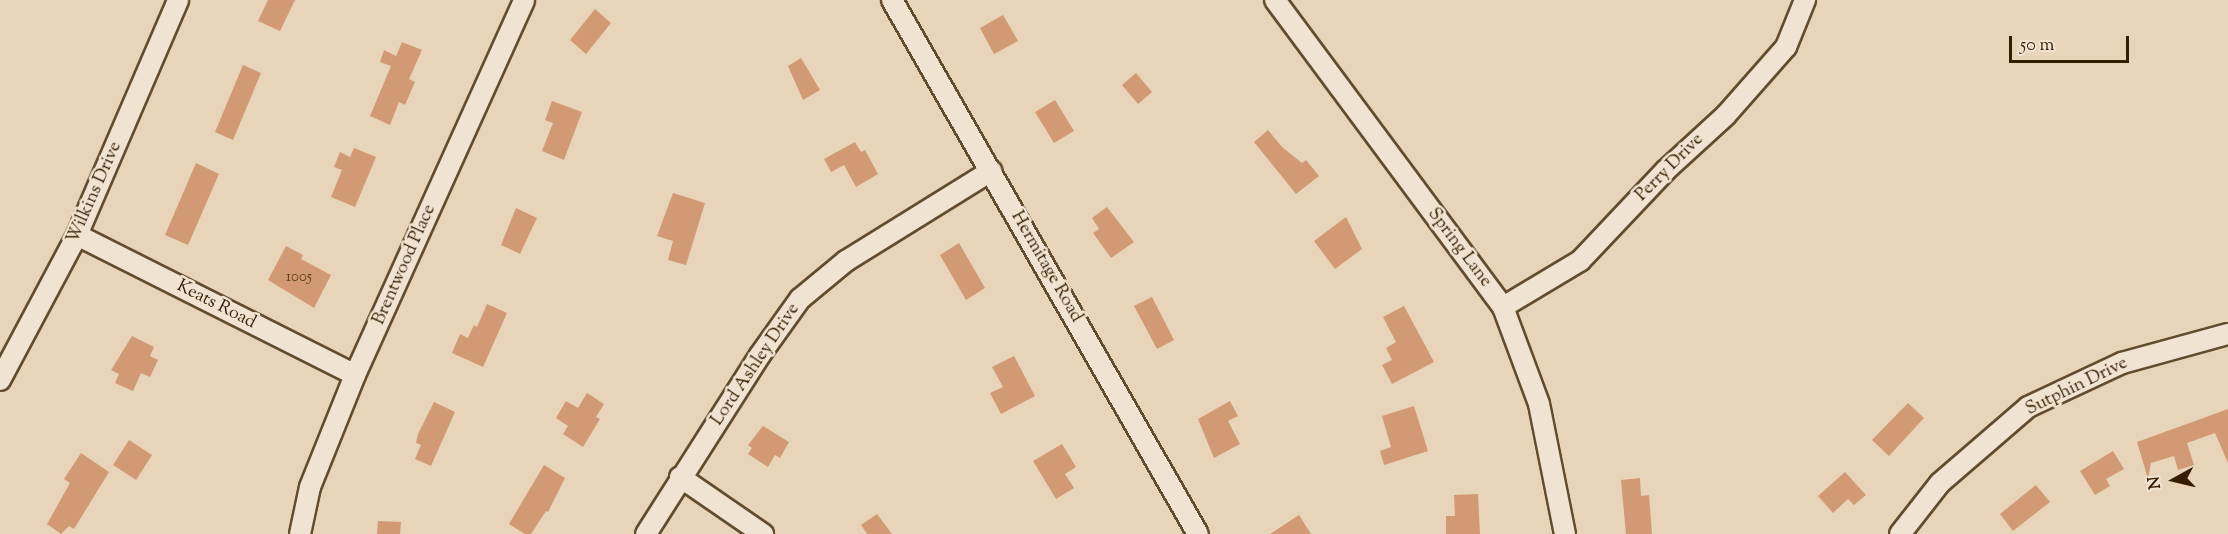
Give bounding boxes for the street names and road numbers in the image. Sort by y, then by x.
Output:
street label: Perry Drive [1631,129,1709,207]
street label: Wilkins Drive [63,139,127,247]
street label: Brentwood Place [369,201,441,329]
street label: Spring Lane [1422,204,1496,292]
street label: Hermitage Road [1005,208,1087,326]
street label: Keats Road [173,276,259,334]
street label: Lord Ashley Drive [707,300,805,430]
street label: Sutphin Drive [2023,353,2131,421]

